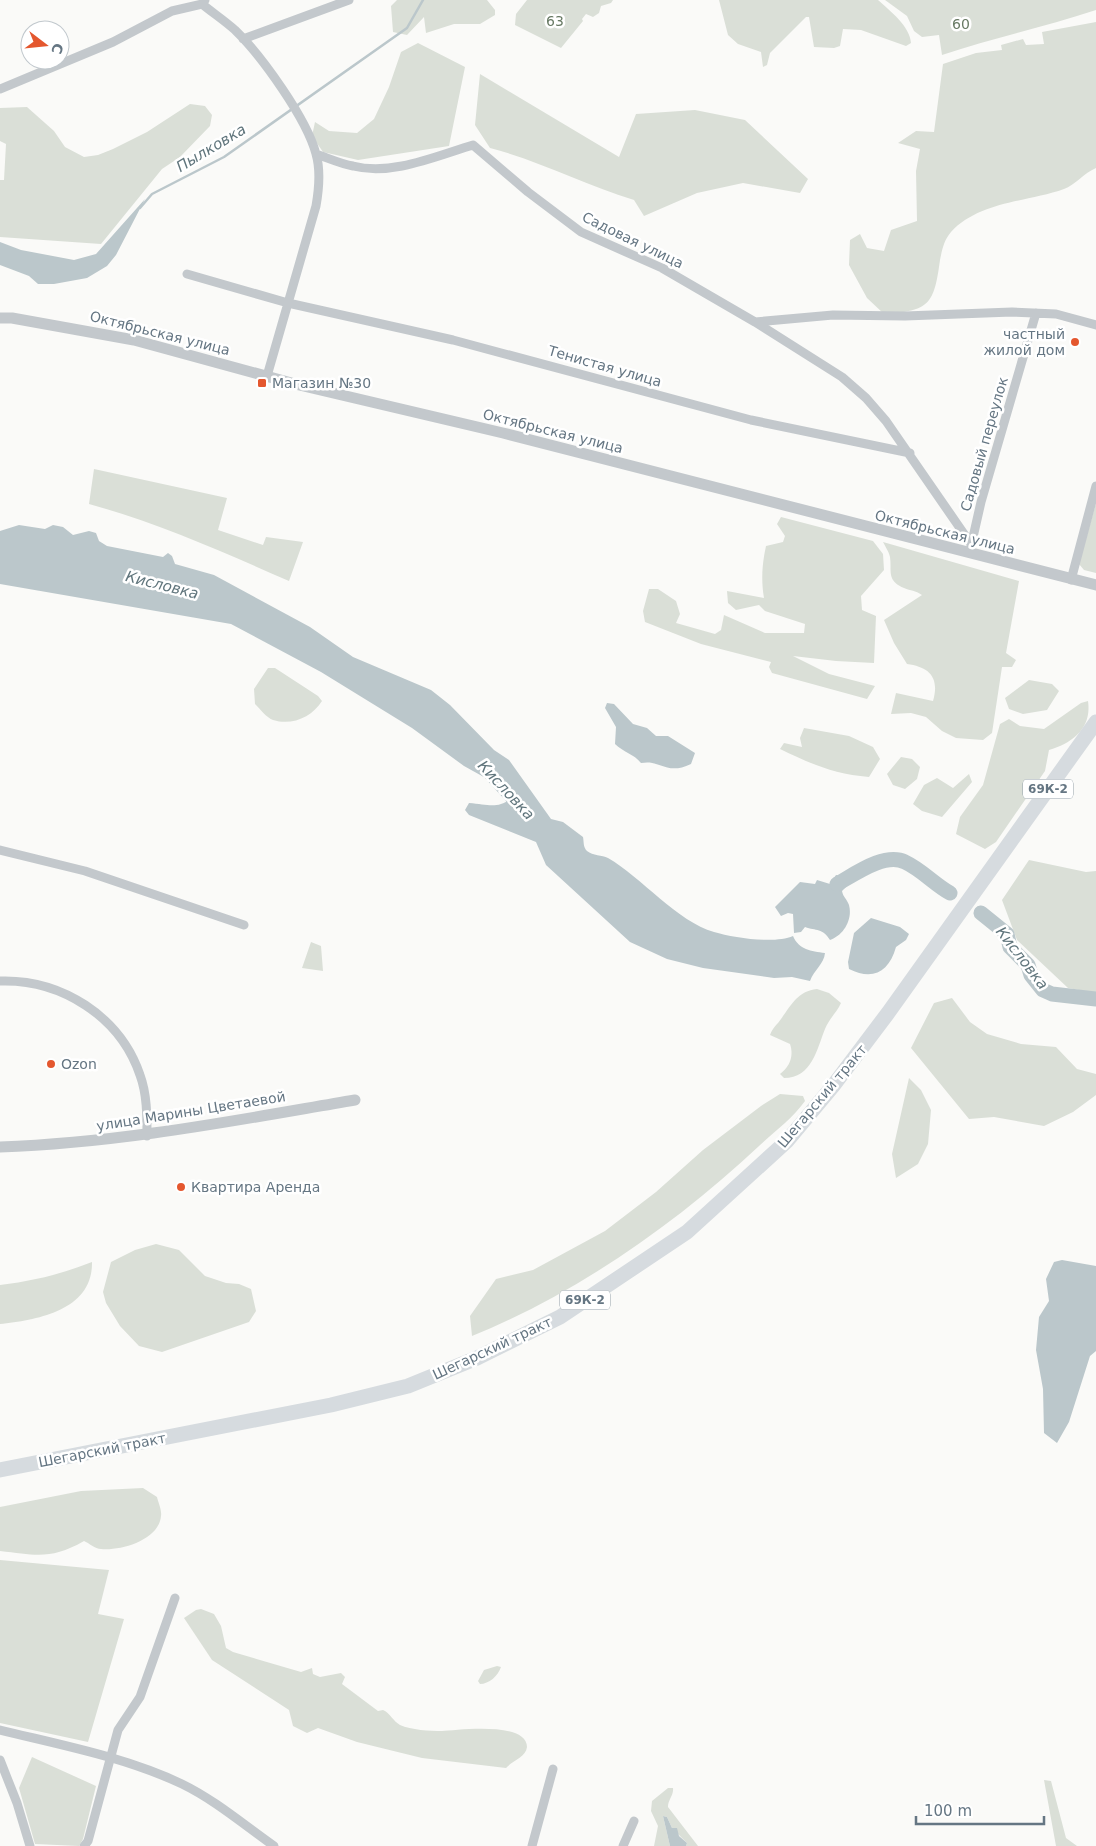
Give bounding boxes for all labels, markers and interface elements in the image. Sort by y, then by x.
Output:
park label: 63 [546,13,564,29]
park label: 60 [952,16,970,32]
north arrow [20,20,70,70]
text: С [48,41,67,56]
water label: Пылковка [173,120,249,176]
street label: Садовая улица [580,209,686,271]
street label: Октябрьская улица [88,308,232,358]
place label: частный жилой дом [983,326,1065,358]
marker: частный жилой дом [1069,336,1081,348]
street label: Тенистая улица [546,342,664,390]
place label: Магазин №30 [272,375,371,391]
street label: Садовый переулок [957,375,1011,513]
marker: Магазин №30 [256,377,268,389]
street label: Октябрьская улица [481,406,625,456]
street label: Октябрьская улица [873,507,1017,557]
water label: Кисловка [124,567,200,603]
water label: Кисловка [474,757,538,823]
road number: 69К-2 [1023,780,1073,799]
water label: Кисловка [992,923,1052,993]
street label: Шегарский тракт [774,1041,870,1151]
place label: Ozon [61,1056,97,1072]
marker: Ozon [45,1058,57,1070]
street label: улица Марины Цветаевой [95,1088,287,1134]
place label: Квартира Аренда [191,1179,320,1195]
marker: Квартира Аренда [175,1181,187,1193]
road number: 69К-2 [560,1290,610,1310]
street label: Шегарский тракт [430,1313,554,1383]
street label: Шегарский тракт [37,1430,167,1470]
scale bar [916,1794,1044,1826]
text: 100 m [924,1802,972,1820]

